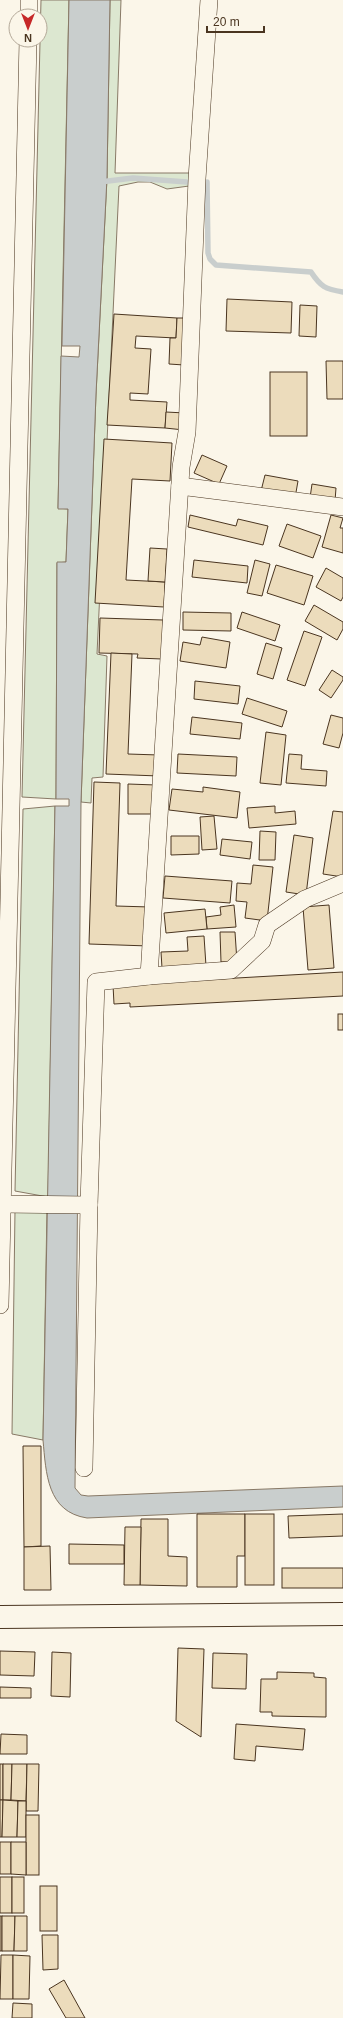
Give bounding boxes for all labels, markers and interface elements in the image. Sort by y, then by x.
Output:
north arrow [8,8,48,48]
scale bar [207,8,264,34]
text: 20 m [213,15,240,29]
text: N [24,32,32,44]

